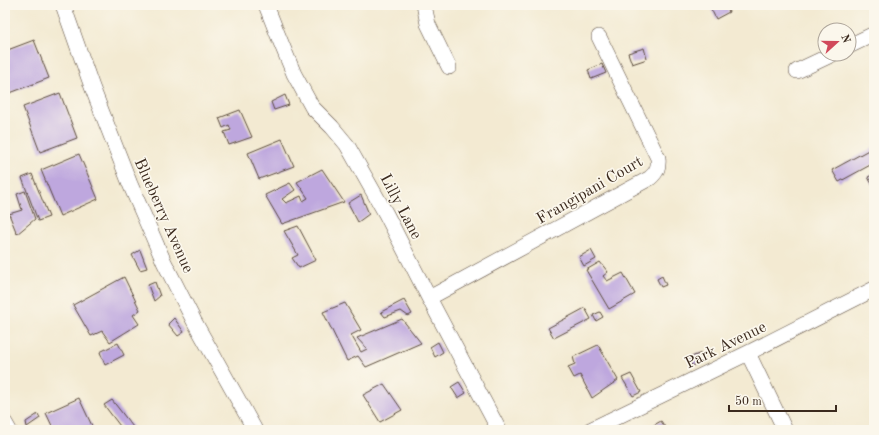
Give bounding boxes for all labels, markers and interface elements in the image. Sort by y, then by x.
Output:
north arrow [817,22,857,62]
text: N [838,33,852,45]
street label: Frangipani Court [534,154,646,228]
street label: Blueberry Avenue [131,156,196,276]
street label: Lilly Lane [376,172,424,242]
street label: Park Avenue [683,319,769,372]
scale bar [729,387,836,413]
text: 50 m [735,395,762,408]

